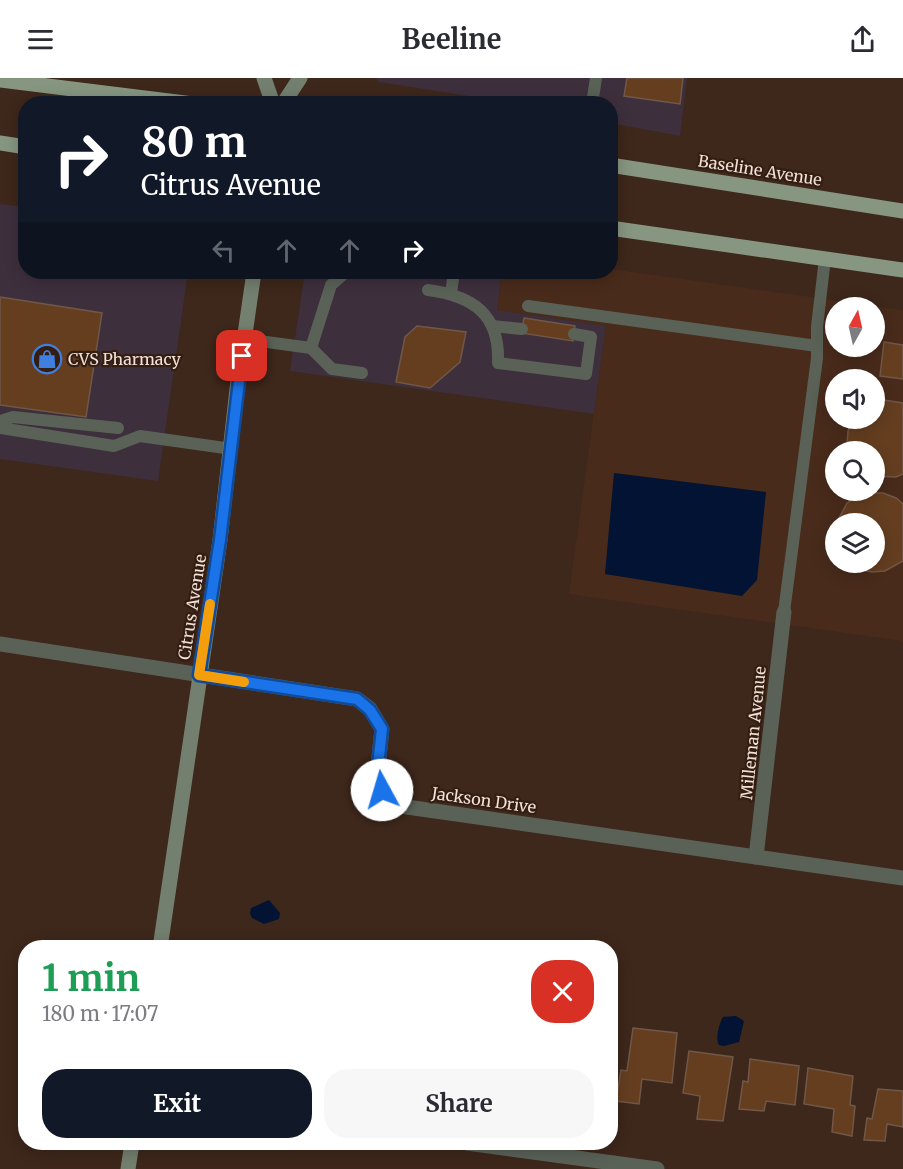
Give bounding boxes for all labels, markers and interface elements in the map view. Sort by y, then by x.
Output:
text: Beeline [402,22,501,56]
icon: menu [24,23,57,56]
icon: share [846,23,879,56]
text: 80 m [141,116,247,168]
icon: right [42,120,120,198]
street label: Baseline Avenue [697,150,823,190]
text: Citrus Avenue [141,168,321,202]
icon: left [207,234,240,267]
icon: ahead [270,234,303,267]
icon: ahead [333,234,366,267]
icon: right [396,234,429,267]
north arrow [825,297,885,357]
map controls [825,297,885,573]
pin [216,330,267,381]
icon: arrive [225,339,258,372]
shop icon: CVS Pharmacy [31,343,63,375]
place label: CVS Pharmacy [68,349,182,369]
button: sound [825,369,885,429]
button: search [825,441,885,501]
button: layers [825,513,885,573]
street label: Citrus Avenue [174,553,210,661]
street label: Milleman Avenue [736,665,770,801]
position arrow [350,758,414,822]
street label: Jackson Drive [430,783,538,817]
text: 1 min [42,956,140,1001]
button: close [531,960,594,1023]
text: 180 m · 17:07 [42,1001,158,1026]
button: Exit [42,1069,312,1138]
button: Share [324,1069,594,1138]

